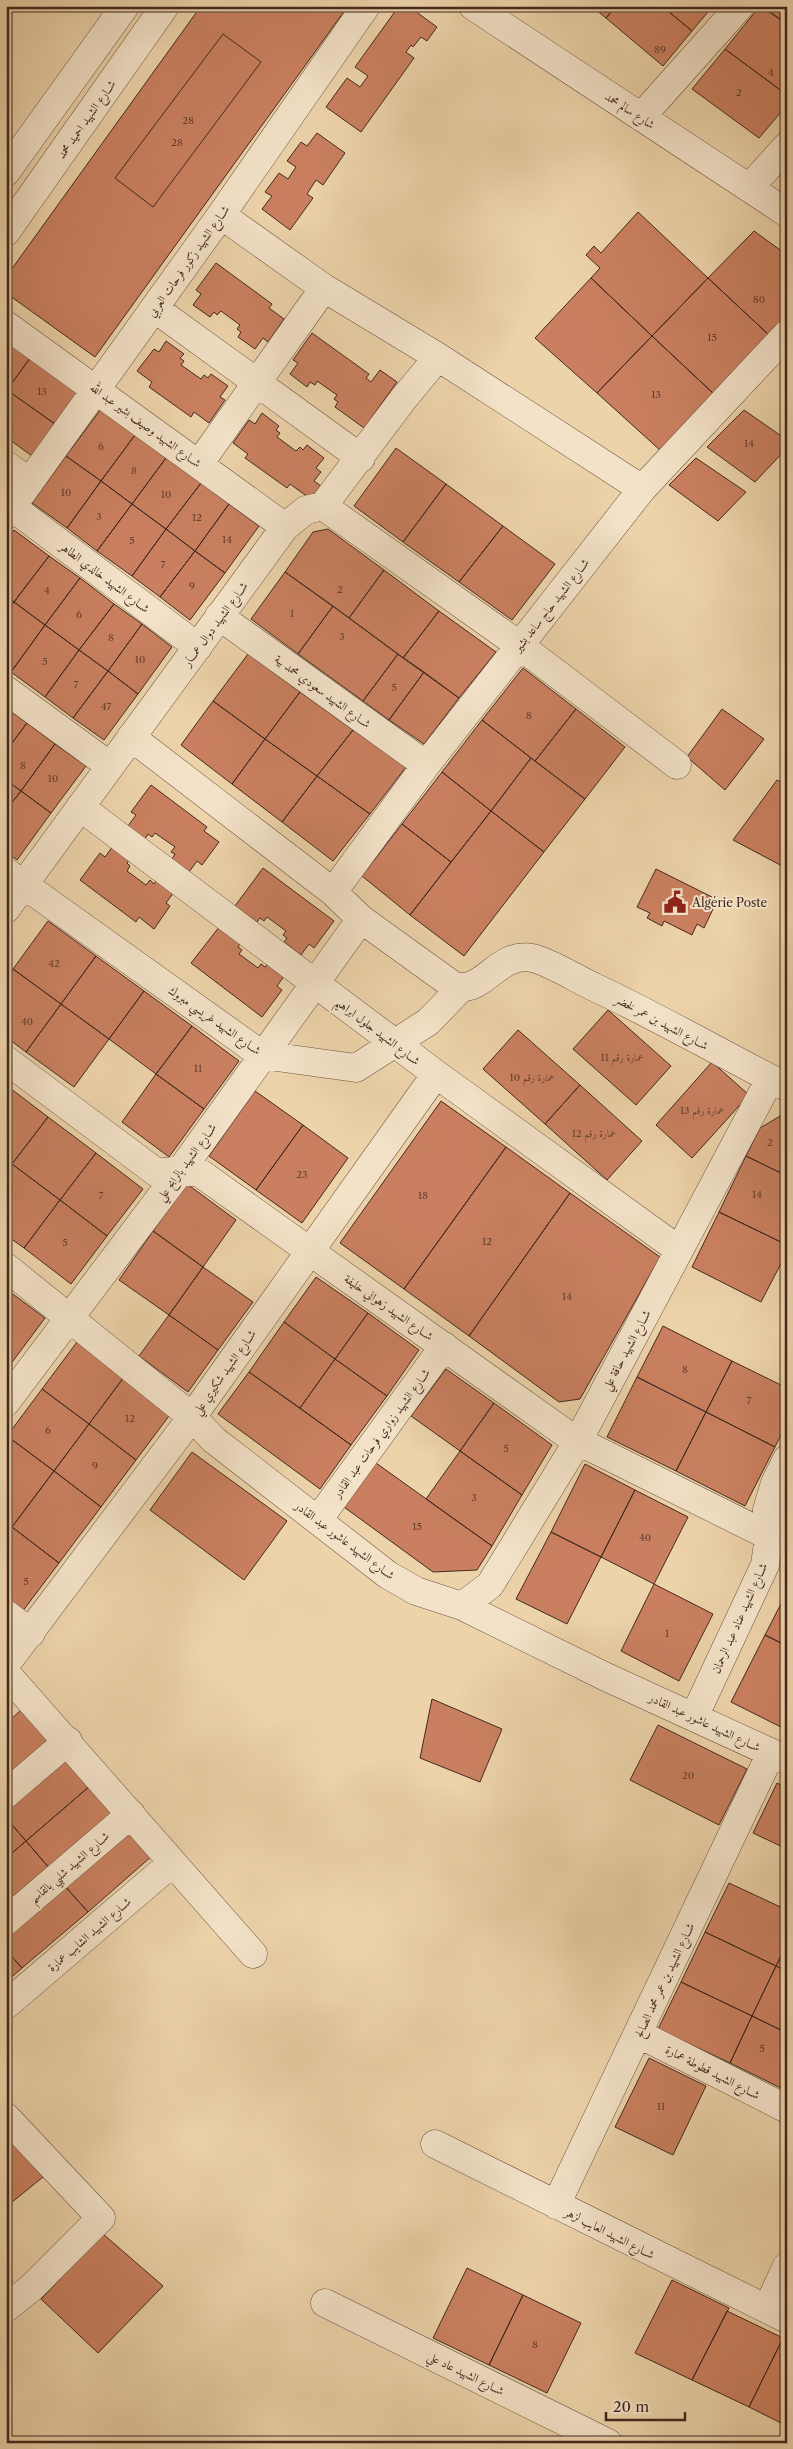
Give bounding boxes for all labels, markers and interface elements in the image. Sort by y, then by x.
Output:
house number: 89 [654,43,666,56]
house number: 4 [768,66,774,79]
street label: شــارع الشهيد احميد محمد [53,77,122,164]
house number: 2 [736,86,742,99]
street label: شارع سالم محمد [600,88,658,135]
house number: 28 [182,114,194,127]
house number: 28 [171,136,183,149]
street label: شــارع الشهيد زكور فرحات العربي [144,202,236,322]
house number: 80 [753,293,765,306]
house number: 15 [707,331,717,344]
street label: شــارع الشهيد وصيف بشير عبد الله [85,378,206,474]
house number: 13 [37,385,47,398]
house number: 13 [651,388,661,401]
house number: 14 [744,437,754,450]
house number: 6 [98,440,104,453]
house number: 8 [131,464,137,477]
house number: 10 [61,486,71,499]
house number: 10 [161,488,171,501]
house number: 3 [96,510,102,523]
house number: 12 [192,511,202,524]
house number: 14 [222,533,232,546]
house number: 5 [129,534,135,547]
street label: شــارع الشهيد خالدي الطاهر [53,537,153,619]
street label: شــارع الشهيد حاج ساعد بشير [509,555,595,659]
house number: 7 [161,558,166,571]
street label: شــارع الشهيد دوال عمـــار [179,579,254,672]
house number: 9 [189,579,195,592]
house number: 2 [337,583,343,596]
house number: 4 [44,584,50,597]
house number: 1 [290,607,295,620]
house number: 6 [76,608,82,621]
house number: 3 [339,630,345,643]
house number: 8 [108,631,114,644]
street label: شــارع الشهيد سعودي محمد بية [270,651,374,734]
house number: 10 [135,653,145,666]
house number: 5 [42,655,48,668]
house number: 7 [74,678,79,691]
house number: 5 [391,681,397,694]
house number: 47 [101,700,111,713]
house number: 8 [526,709,532,722]
house number: 8 [20,759,26,772]
house number: 10 [48,772,58,785]
public building icon: Algérie Poste [662,889,688,915]
place label: Algérie Poste [691,895,767,910]
house number: 42 [48,957,60,970]
street label: شــارع الشهيد غريسي مبروك [164,982,264,1061]
street label: شــارع الشهيد بن عمر لخضر [609,990,711,1056]
street label: شــارع الشهيد جلول ابراهيم [329,994,424,1072]
house number: 40 [21,1015,33,1028]
house number: عمارة رقم 11 [601,1051,644,1067]
house number: 11 [194,1062,203,1075]
house number: عمارة رقم 10 [509,1071,555,1087]
house number: عمارة رقم 13 [680,1104,724,1120]
street label: شــارع الشهيد بالرابح علي [153,1120,223,1207]
house number: عمارة رقم 12 [572,1127,616,1143]
house number: 2 [767,1136,773,1149]
house number: 23 [296,1168,308,1181]
house number: 14 [752,1188,762,1201]
house number: 7 [99,1189,104,1202]
house number: 18 [418,1189,428,1202]
house number: 12 [482,1235,492,1248]
house number: 5 [62,1236,68,1249]
street label: شــارع الشهيد زهواني خليفة [339,1271,437,1347]
house number: 14 [562,1290,572,1303]
street label: شــارع الشهيد حاقة علي [598,1307,658,1395]
street label: شــارع الشهيد شكيري علي [189,1326,263,1420]
house number: 8 [682,1363,688,1376]
street label: شــارع الشهيد زواري فرحات عبد القادر [328,1365,436,1504]
house number: 7 [747,1394,752,1407]
house number: 12 [125,1412,135,1425]
house number: 6 [45,1424,51,1437]
house number: 5 [503,1442,509,1455]
house number: 9 [92,1459,98,1472]
house number: 3 [471,1491,477,1504]
street label: شــارع الشهيد عاشور عبد القادر [289,1497,398,1586]
house number: 15 [412,1520,422,1533]
house number: 40 [639,1531,651,1544]
street label: شــارع الشهيد عناد عبد الرحمان [708,1560,774,1677]
house number: 5 [23,1575,29,1588]
house number: 1 [665,1627,670,1640]
street label: شــارع الشهيد عاشور عبد القادر [644,1689,763,1758]
house number: 20 [682,1769,694,1782]
street label: شــارع الشهيد شلبي بالقاسم [26,1828,116,1910]
street label: شــارع الشهيد الشايب عمارة [44,1894,137,1977]
street label: شــارع الشهيد بن عمر محمد الصالح [631,1920,701,2042]
street label: شــارع الشهيد قطوطة عمارة [661,2042,763,2106]
house number: 5 [759,2042,765,2055]
house number: 11 [657,2100,666,2113]
street label: شــارع الشهيد العايب لزهر [559,2203,657,2266]
house number: 8 [532,2338,538,2351]
street label: شــارع الشهيد عاد علي [423,2348,507,2403]
scale bar [606,2389,684,2421]
text: 20 m [613,2397,649,2416]

